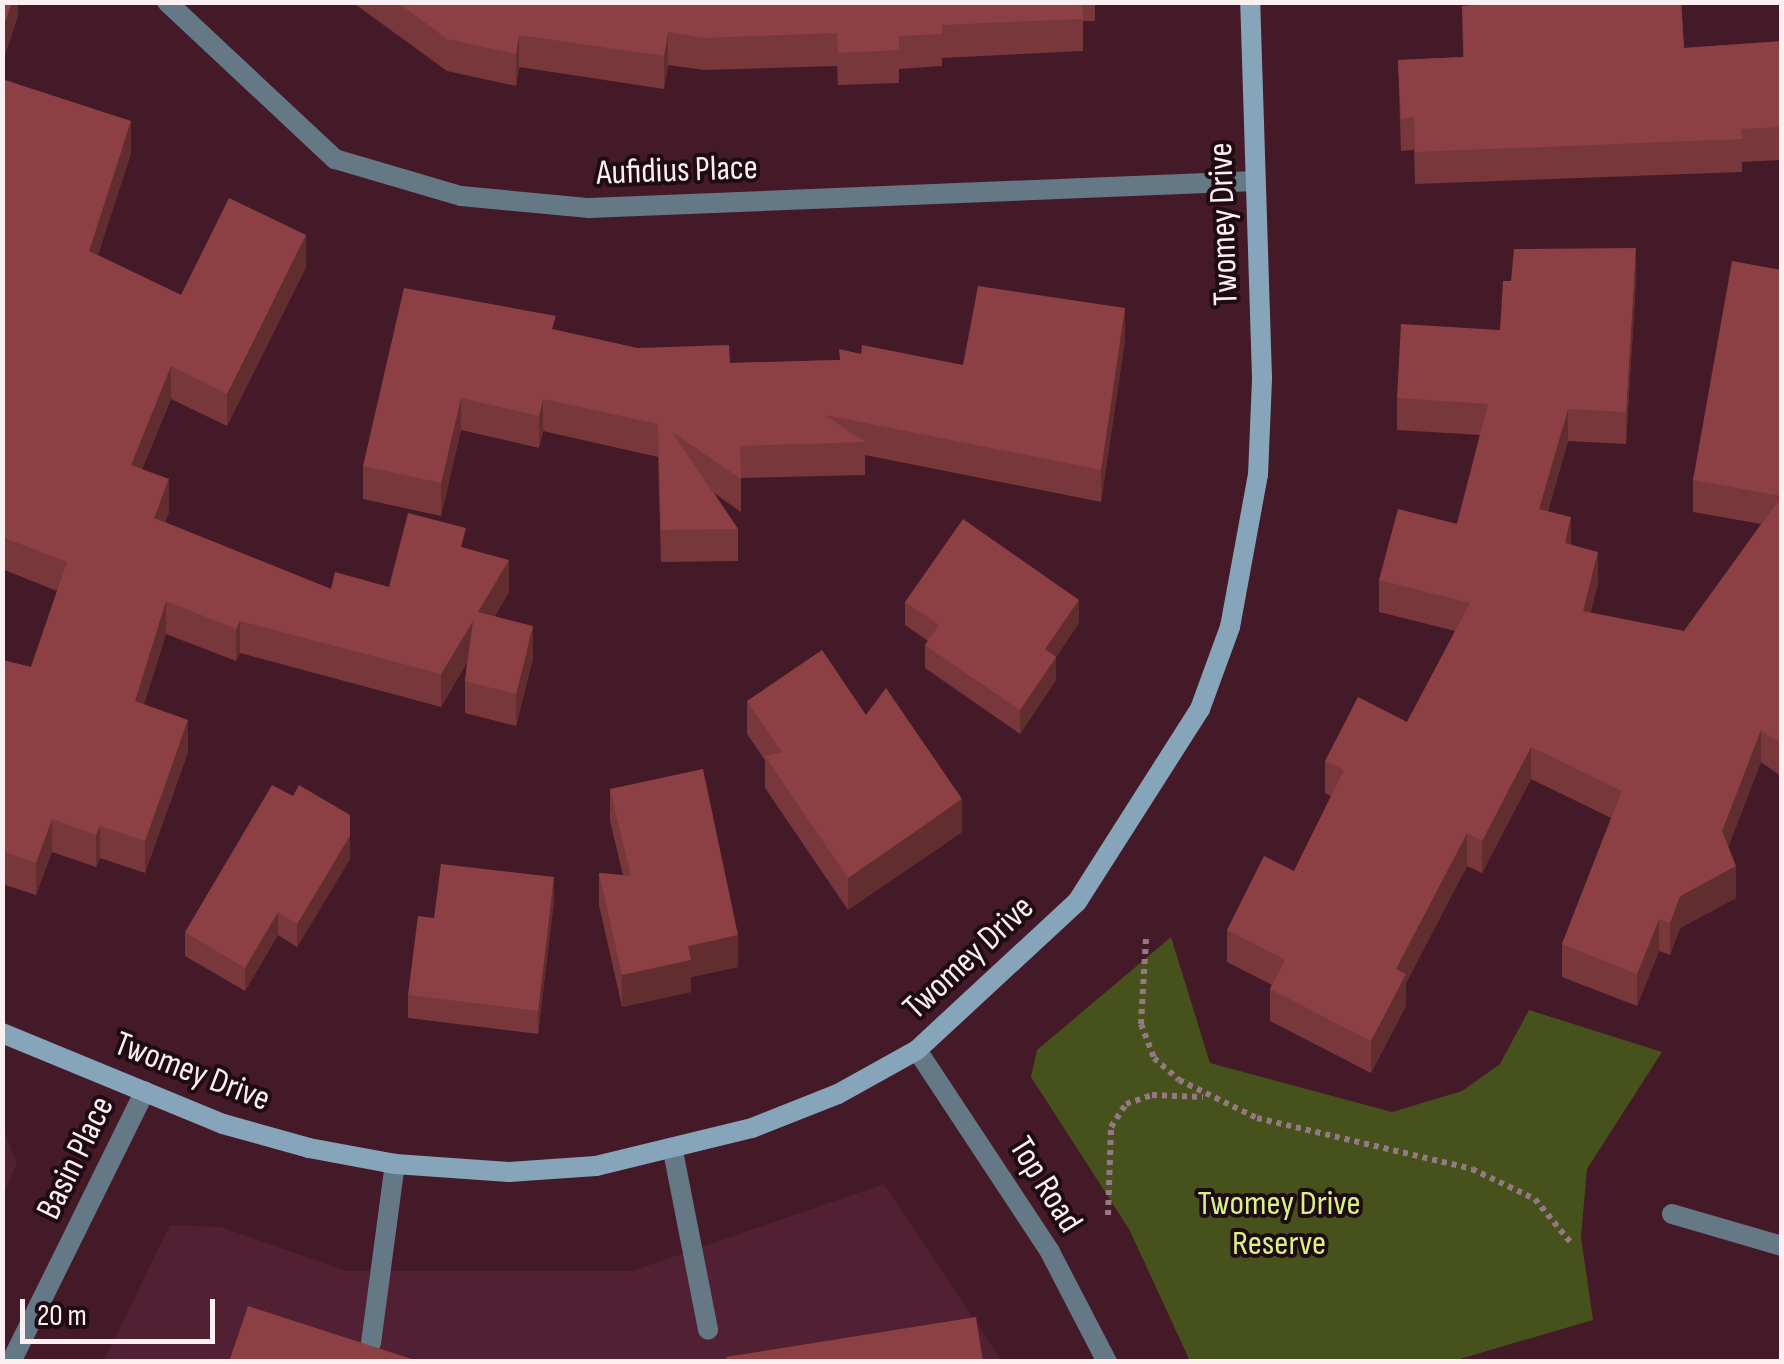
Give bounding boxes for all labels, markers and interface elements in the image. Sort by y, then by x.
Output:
street label: Twomey Drive [1200,142,1248,306]
street label: Aufidius Place [596,147,758,195]
street label: Twomey Drive [895,887,1043,1029]
street label: Twomey Drive [108,1023,276,1121]
street label: Basin Place [28,1090,124,1226]
street label: Top Road [999,1129,1091,1241]
park label: Twomey Drive Reserve [1197,1183,1361,1265]
scale bar [25,1279,220,1341]
text: 20 m [37,1298,87,1334]

